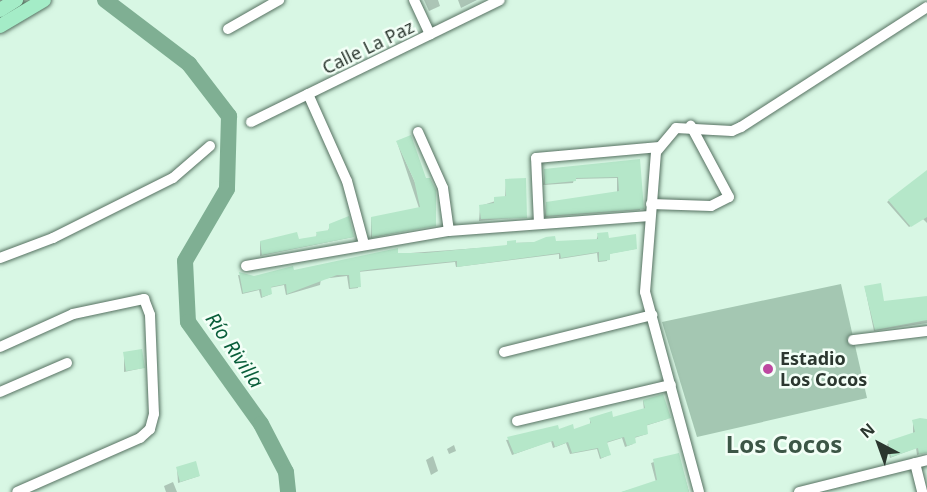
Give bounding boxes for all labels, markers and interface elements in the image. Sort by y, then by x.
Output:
street label: Calle La Paz [319,16,417,78]
water label: Río Rivilla [201,308,269,392]
place label: Estadio Los Cocos [780,348,867,391]
marker: Estadio Los Cocos [761,362,775,376]
north arrow [849,414,909,474]
text: N [855,418,879,443]
district label: Los Cocos [726,430,842,458]

